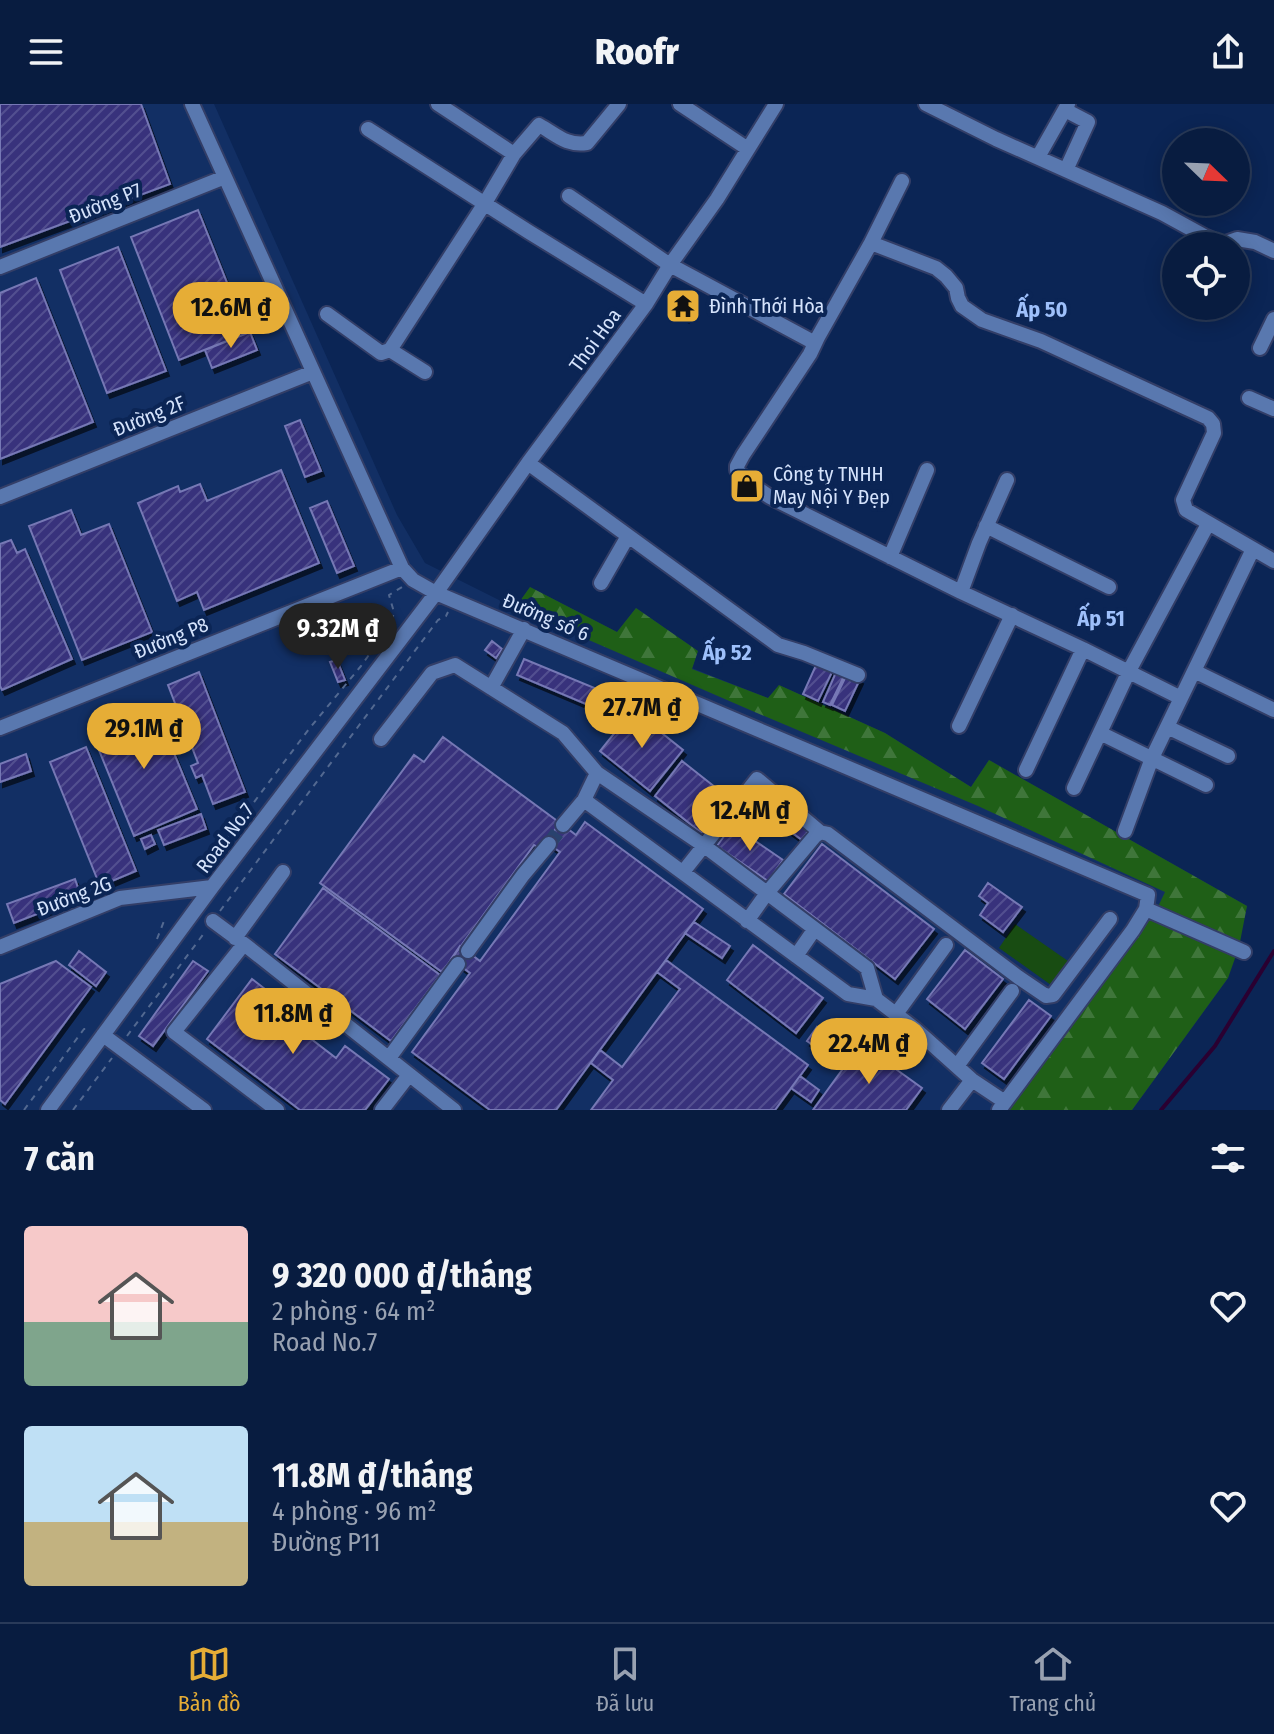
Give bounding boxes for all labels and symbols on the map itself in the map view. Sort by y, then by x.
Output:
north arrow [1162,128,1250,216]
street label: Đường P7 [65,178,145,228]
pin: 12.6M ₫ [157,282,305,350]
temple icon: Đình Thới Hòa [664,287,702,325]
district label: Ấp 50 [1015,293,1068,323]
place label: Đình Thới Hòa [709,294,824,318]
street label: Thoi Hoa [564,304,626,376]
street label: Đường 2F [109,391,189,441]
place label: Công ty TNHH May Nội Y Đẹp [773,462,890,509]
shop icon: Công ty TNHH May Nội Y Đẹp [728,467,766,505]
street label: Đường số 6 [499,588,593,646]
district label: Ấp 51 [1076,602,1125,632]
pin: 9.32M ₫ [264,603,412,671]
street label: Đường P8 [130,612,212,664]
district label: Ấp 52 [701,636,752,666]
pin: 27.7M ₫ [568,682,716,750]
pin: 29.1M ₫ [70,703,218,771]
pin: 12.4M ₫ [676,785,824,853]
street label: Road No.7 [191,798,259,878]
street label: Đường 2G [33,871,115,921]
pin: 11.8M ₫ [219,988,367,1056]
pin: 22.4M ₫ [795,1018,943,1086]

